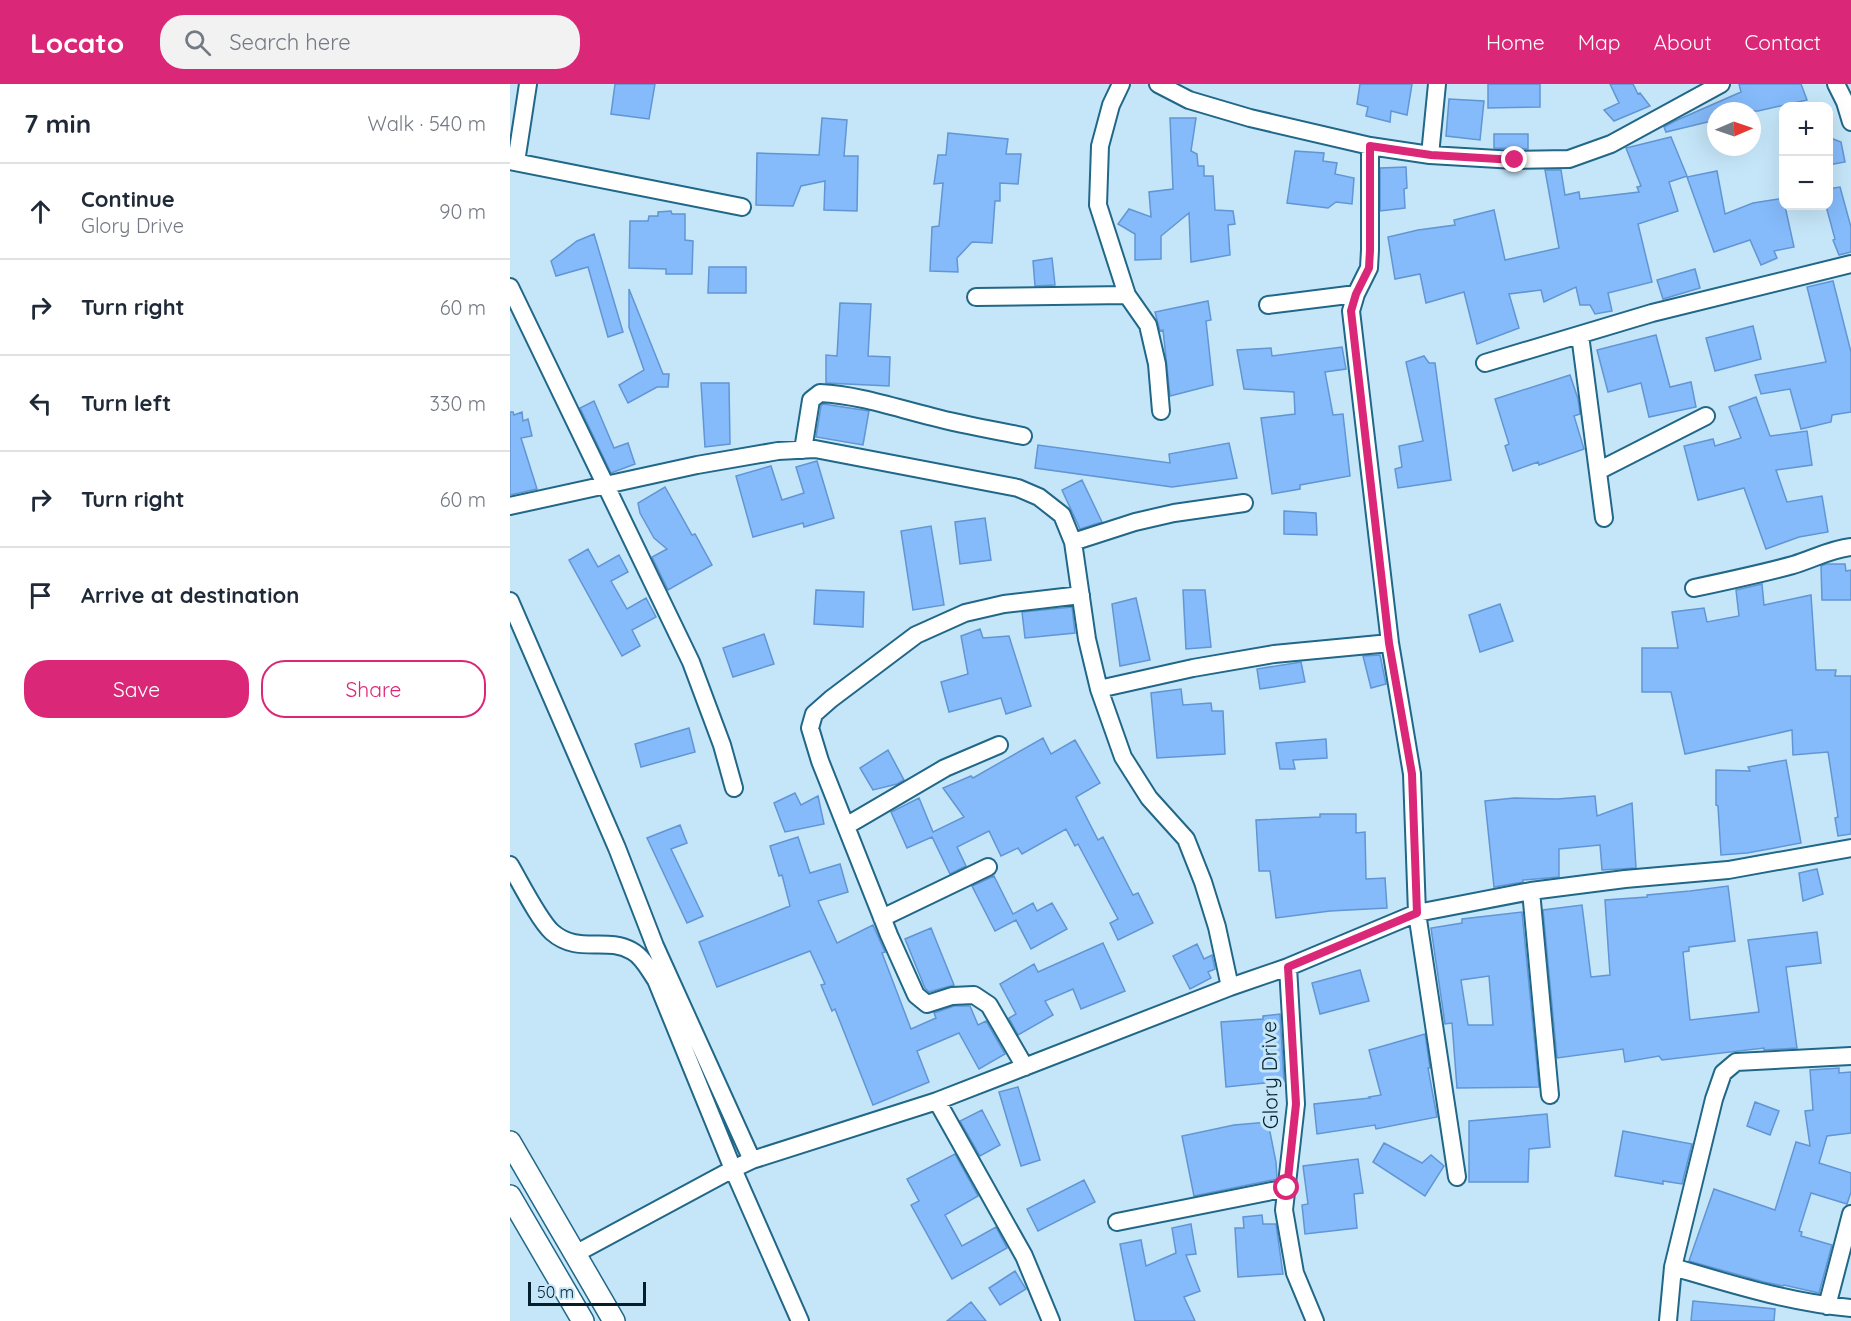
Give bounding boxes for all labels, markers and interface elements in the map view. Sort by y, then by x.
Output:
search box [160,15,580,69]
text: Locato [30,25,124,60]
icon: search [181,26,214,59]
text: Search here [229,28,351,56]
text: Home [1486,29,1545,55]
text: Map [1578,29,1621,55]
text: About [1654,29,1712,55]
text: Contact [1745,29,1821,55]
north arrow [1707,102,1761,156]
map controls [1779,102,1833,210]
button: + [1779,102,1833,156]
text: 7 min [24,107,91,140]
text: Walk · 540 m [368,111,486,136]
route end [1501,146,1527,172]
button: − [1779,156,1833,210]
text: Continue [81,185,175,213]
icon: ahead [24,195,57,228]
text: 90 m [439,199,486,224]
text: Glory Drive [81,213,184,238]
icon: right [24,291,57,324]
text: Turn right [81,293,185,321]
text: 60 m [440,295,486,320]
icon: left [24,387,57,420]
text: Turn left [81,389,171,417]
text: 330 m [429,391,486,416]
icon: right [24,483,57,516]
text: Turn right [81,485,185,513]
text: 60 m [440,487,486,512]
icon: arrive [24,579,57,612]
text: Arrive at destination [81,581,299,609]
button: Save [24,660,249,718]
button: Share [261,660,486,718]
street label: Glory Drive [1255,1021,1283,1129]
route start [1273,1174,1299,1200]
scale bar [528,1279,646,1306]
text: 50 m [537,1282,574,1302]

